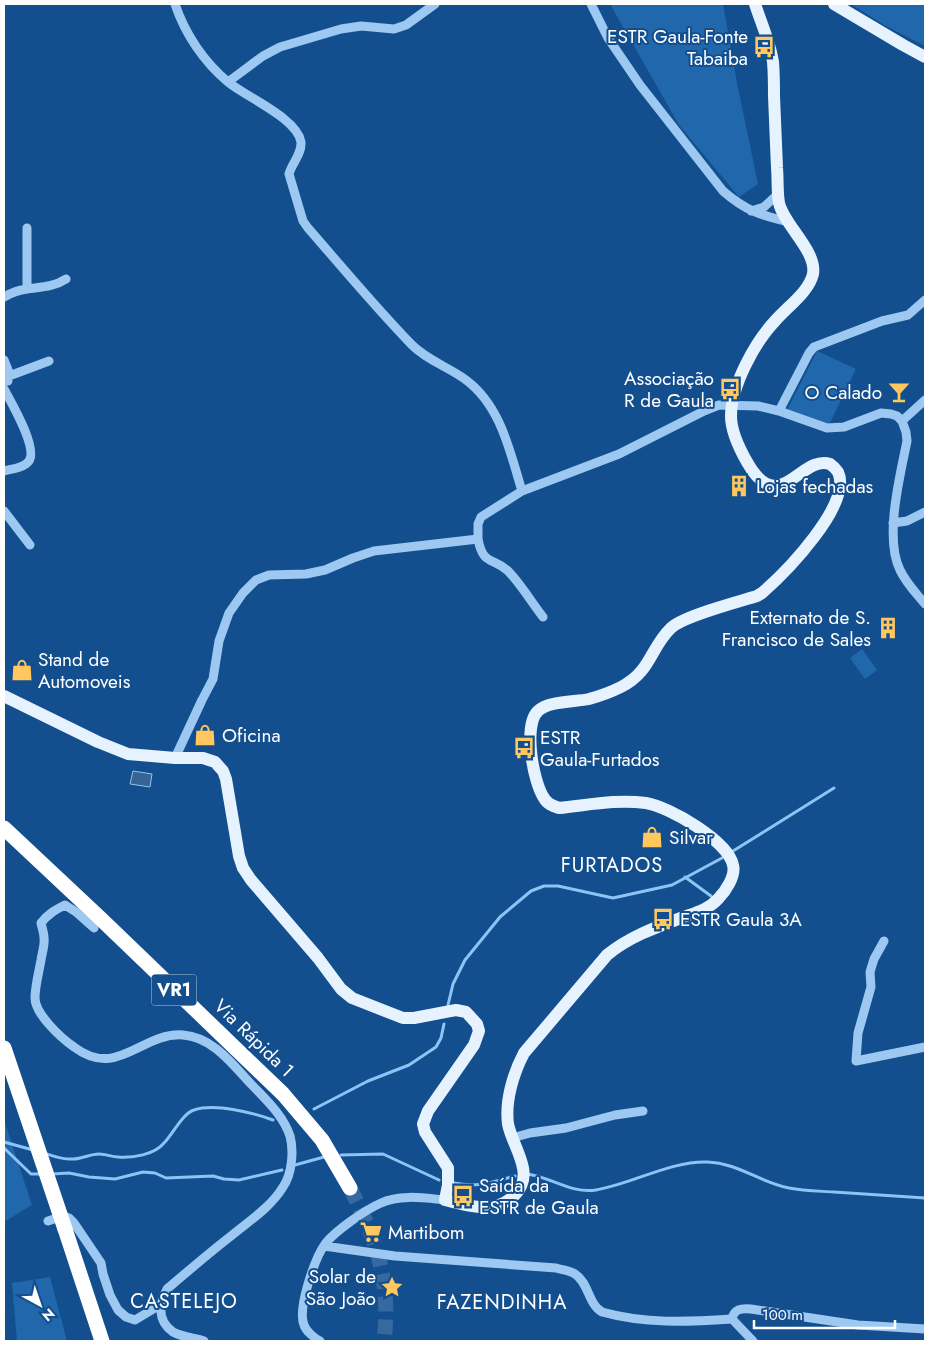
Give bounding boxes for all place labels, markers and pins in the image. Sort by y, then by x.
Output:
place label: ESTR Gaula-Fonte Tabaiba [607,23,748,72]
bus stop icon: ESTR Gaula-Fonte Tabaiba [751,34,777,60]
place label: Associação R de Gaula [624,365,714,414]
bus stop icon: Associação R de Gaula [717,376,743,402]
place label: O Calado [804,379,882,406]
bar icon: O Calado [886,379,912,405]
building icon: Lojas fechadas [726,473,752,499]
place label: Lojas fechadas [756,473,874,500]
place label: Externato de S. Francisco de Sales [722,604,871,653]
building icon: Externato de S. Francisco de Sales [875,615,901,641]
place label: Stand de Automoveis [38,646,131,695]
shop icon: Stand de Automoveis [9,657,35,683]
shop icon: Oficina [192,722,218,748]
place label: Oficina [222,722,281,749]
place label: ESTR Gaula-Furtados [540,724,660,773]
bus stop icon: ESTR Gaula-Furtados [511,735,537,761]
shop icon: Silvar [639,824,665,850]
place label: Silvar [669,824,713,851]
bus stop icon: ESTR Gaula 3A [650,906,676,932]
place label: ESTR Gaula 3A [680,906,802,933]
place label: Saída da ESTR de Gaula [479,1172,599,1221]
bus stop icon: Saída da ESTR de Gaula [450,1183,476,1209]
supermarket icon: Martibom [358,1219,384,1245]
place label: Martibom [388,1219,465,1246]
place label: Solar de São João [306,1263,376,1312]
place icon: Solar de São João [379,1274,405,1300]

